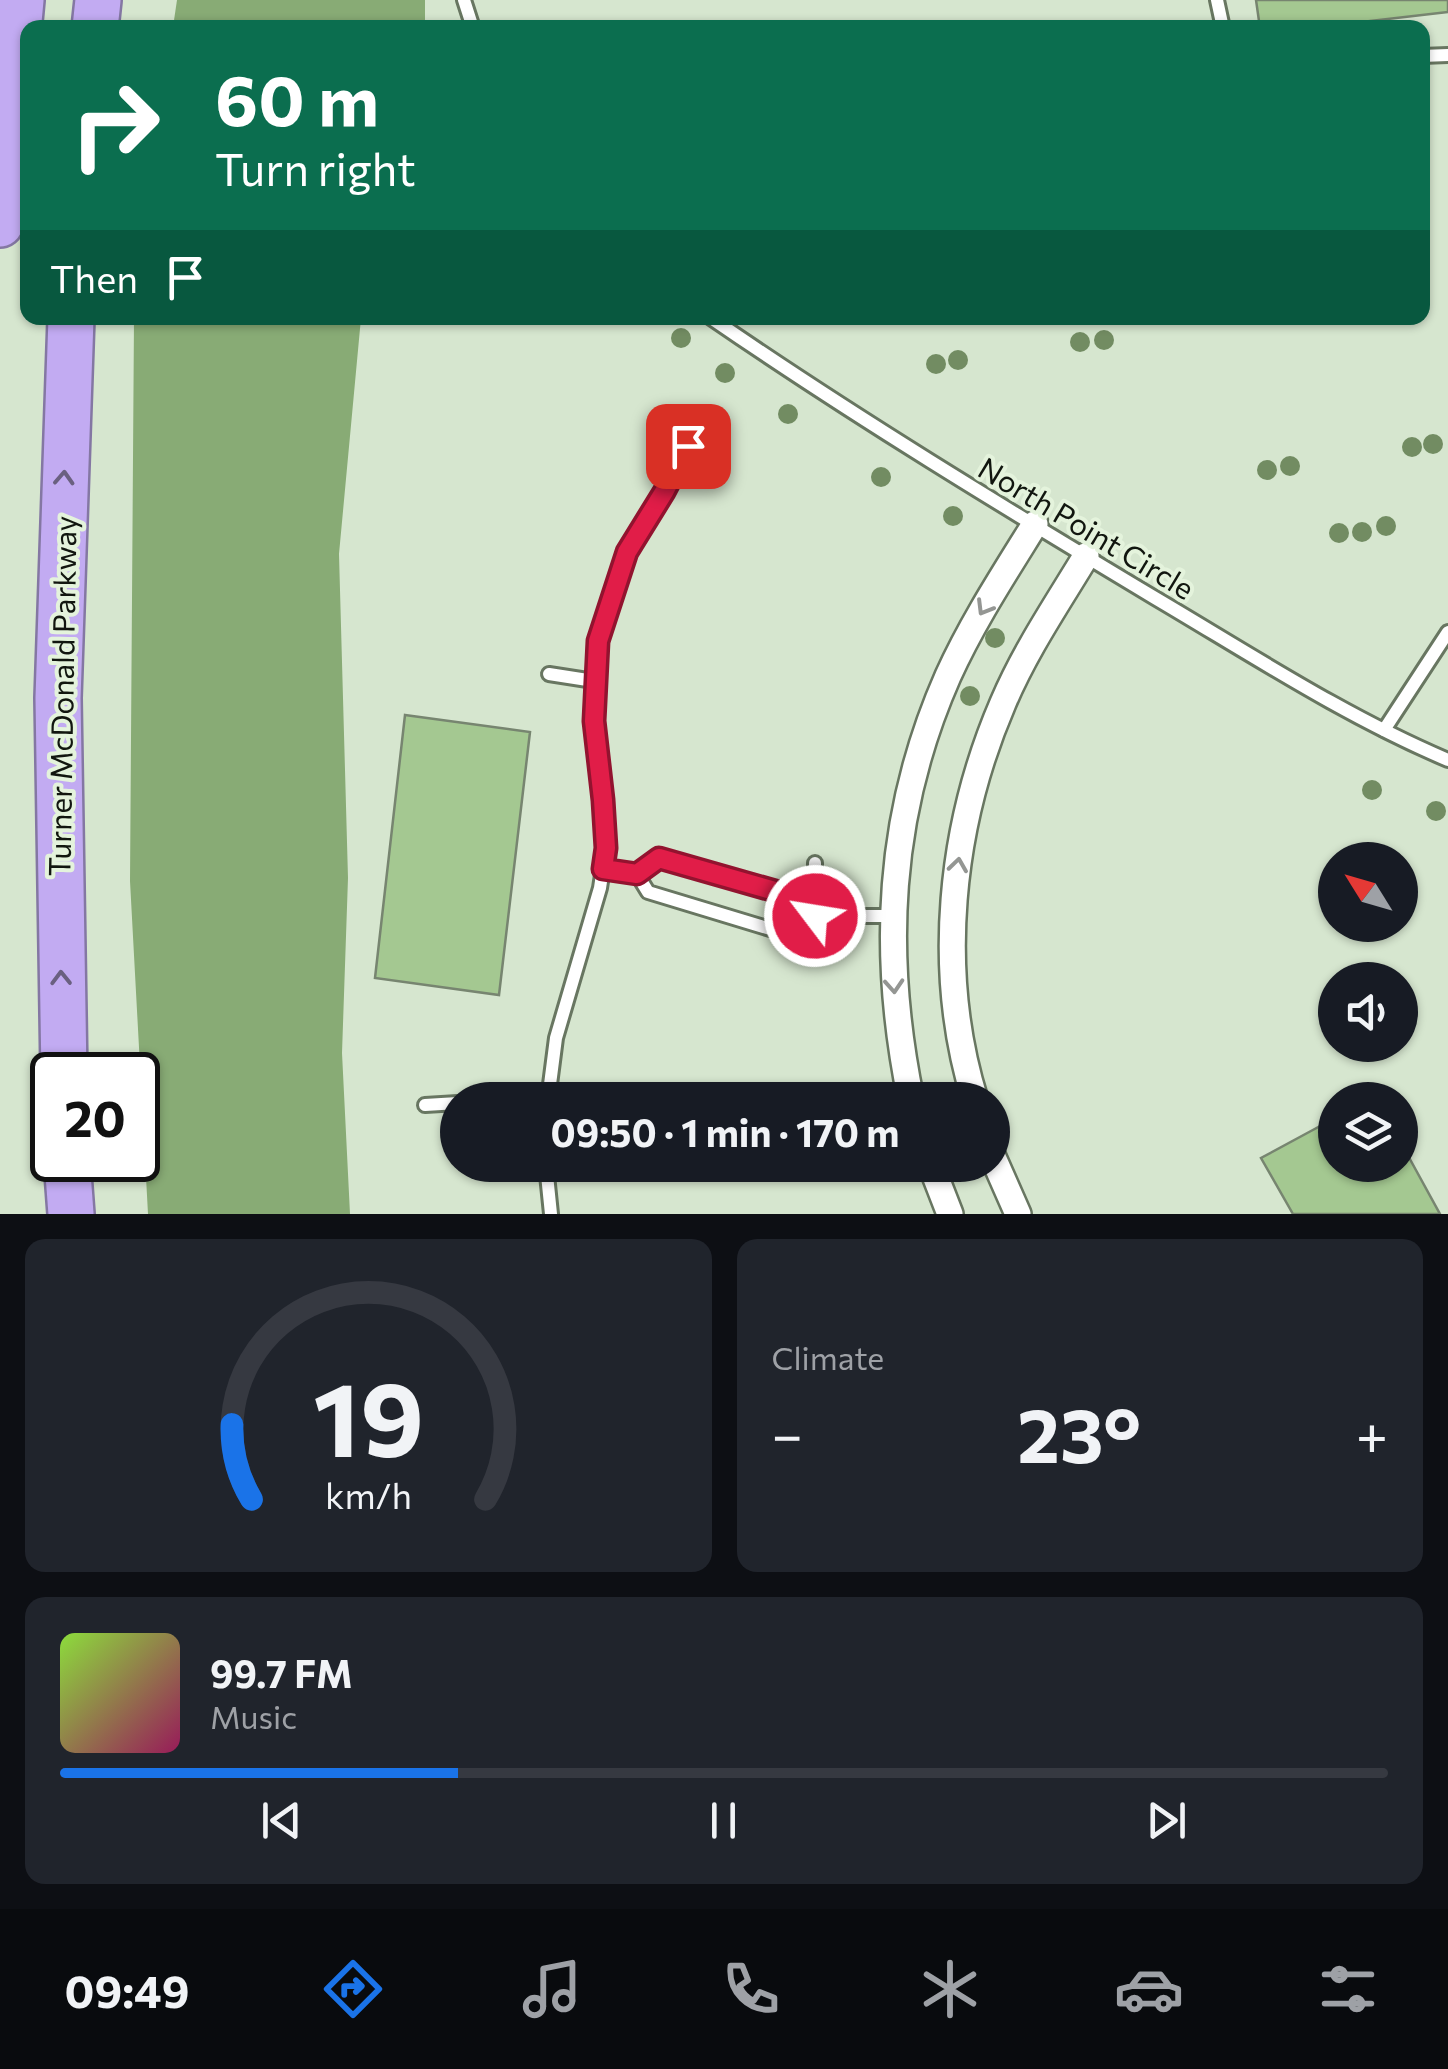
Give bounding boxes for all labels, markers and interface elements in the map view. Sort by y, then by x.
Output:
text: 60 m [215,55,379,140]
icon: right [50,60,180,190]
text: Turn right [215,140,416,195]
icon: arrive [158,250,213,305]
text: Then [50,254,138,301]
pin [646,404,731,489]
icon: arrive [661,419,716,474]
street label: North Point Circle [972,448,1202,606]
one-way arrow [53,469,74,485]
street label: Turner McDonald Parkway [39,515,83,877]
one-way arrow [977,597,996,615]
north arrow [1318,842,1418,942]
map controls [1318,842,1418,1182]
one-way arrow [947,856,968,873]
position arrow [763,864,867,968]
button: sound [1318,962,1418,1062]
one-way arrow [50,969,71,985]
one-way arrow [883,978,905,994]
speed limit sign: 20 [30,1052,160,1182]
button: layers [1318,1082,1418,1182]
text: 09:50 · 1 min · 170 m [551,1108,899,1155]
text: Climate [772,1337,884,1377]
text: 19 [313,1351,424,1478]
text: 23° [1017,1387,1141,1478]
text: − [772,1399,803,1466]
text: + [1356,1399,1388,1466]
text: km/h [325,1473,412,1516]
text: 99.7 FM [210,1649,353,1696]
text: Music [210,1696,297,1736]
icon: previous [254,1793,309,1848]
icon: pause [696,1793,751,1848]
icon: next [1139,1793,1194,1848]
icon: directions [318,1954,388,2024]
icon: music [517,1954,587,2024]
icon: phone [716,1954,786,2024]
icon: climate [915,1954,985,2024]
icon: car [1114,1954,1184,2024]
icon: filters [1313,1954,1383,2024]
text: 09:49 [65,1962,189,2017]

